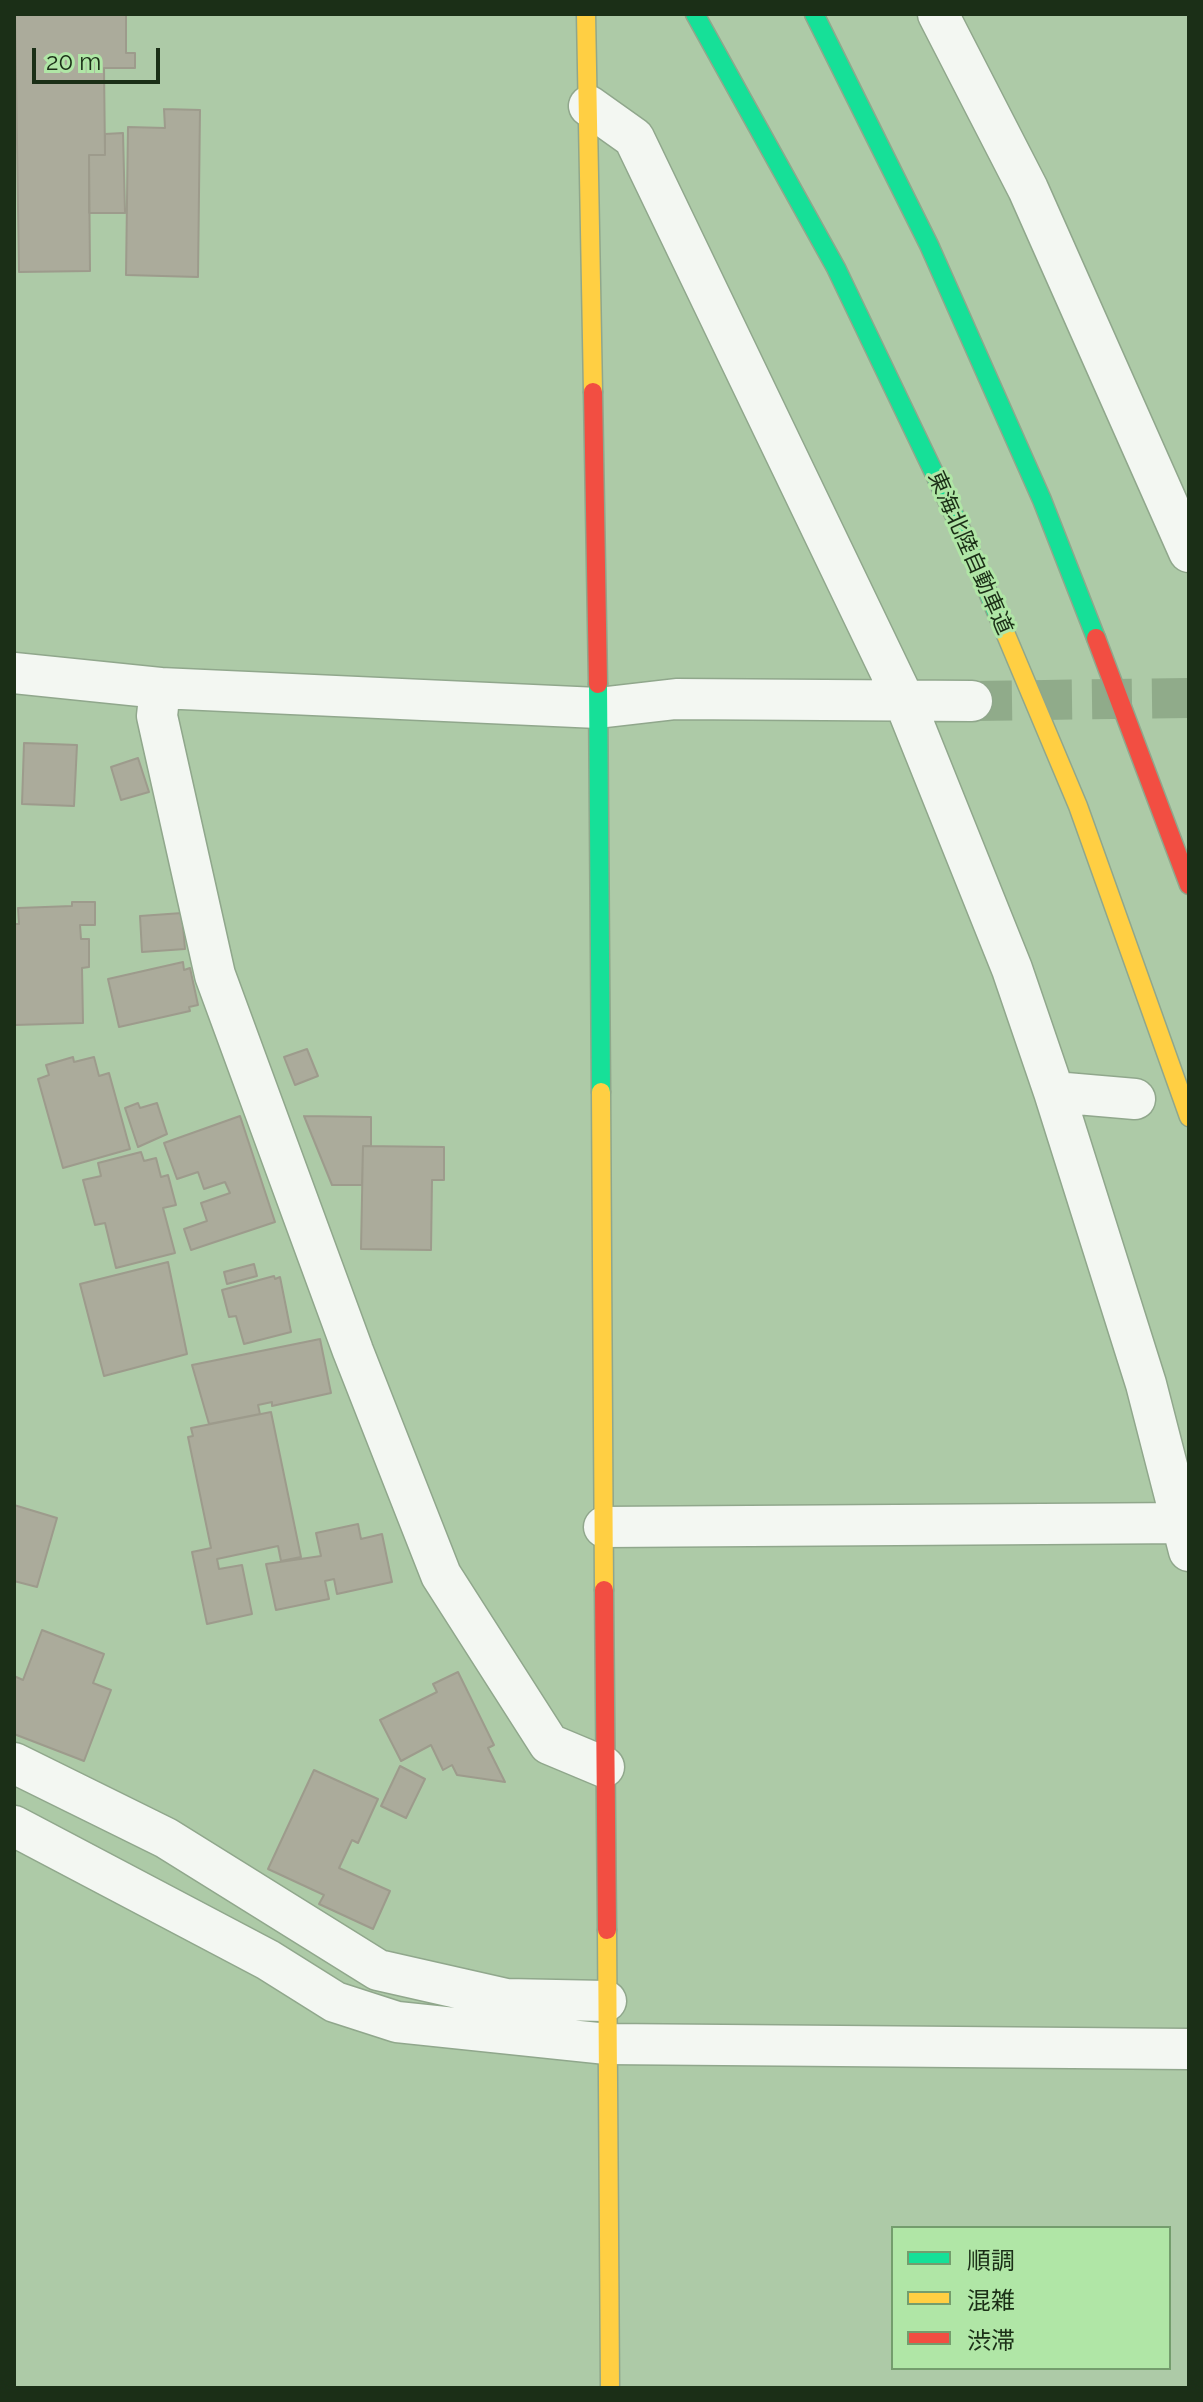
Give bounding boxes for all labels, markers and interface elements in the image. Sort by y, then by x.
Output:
scale bar [36,32,164,82]
text: 20 m [46,47,101,76]
street label: 東海北陸自動車道 [922,467,1018,639]
legend [891,2226,1171,2370]
text: 順調 [967,2246,1015,2275]
text: 混雑 [967,2286,1015,2315]
text: 渋滞 [967,2326,1015,2355]

